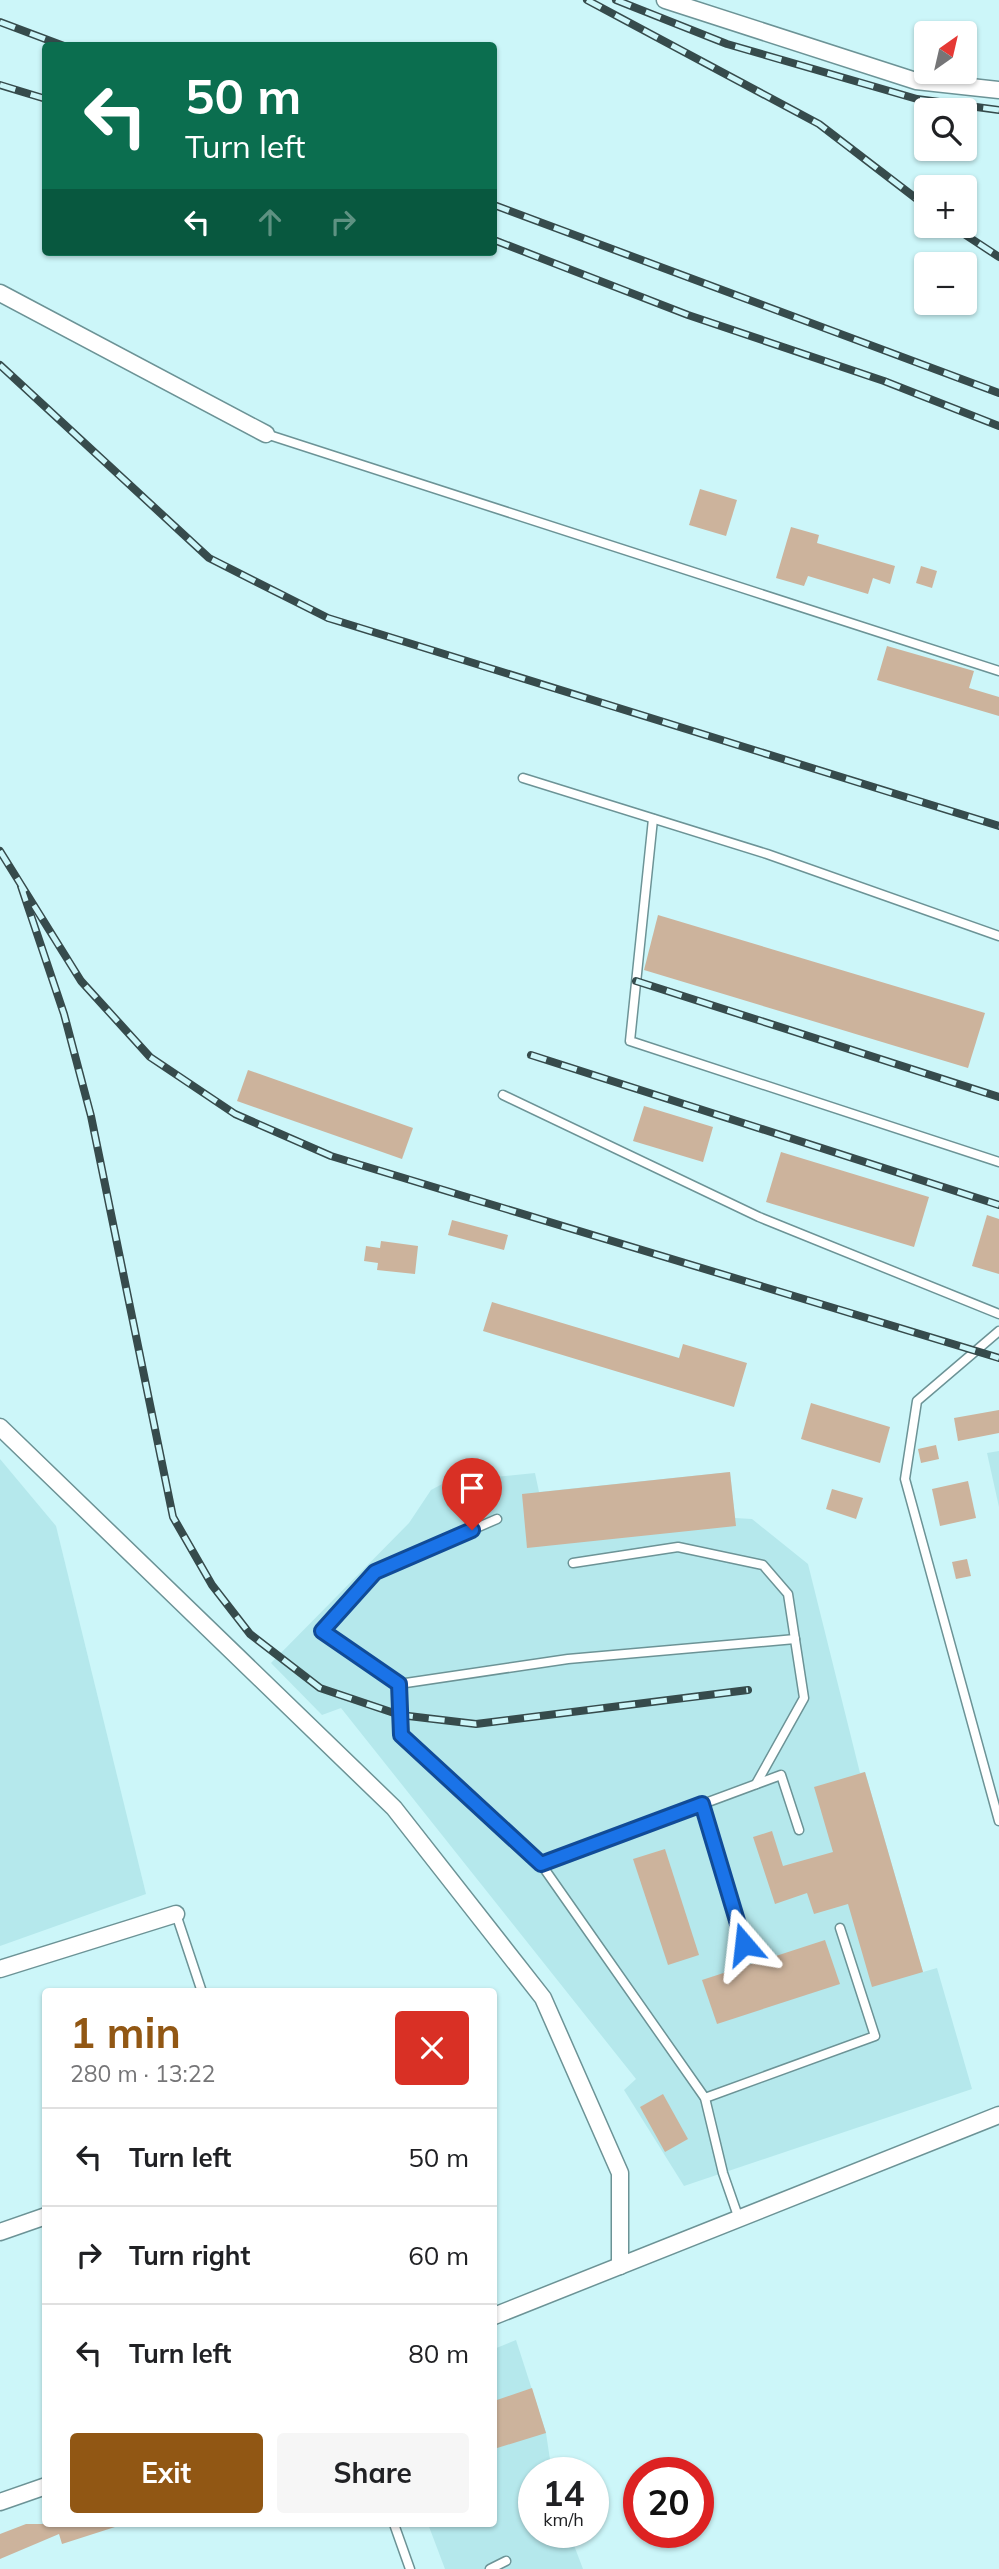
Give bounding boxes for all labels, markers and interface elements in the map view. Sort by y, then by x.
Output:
north arrow [914,21,976,84]
map controls [914,21,977,315]
text: 50 m [185,65,301,126]
icon: left [70,70,161,161]
button: search [914,98,977,161]
text: Turn left [185,126,305,166]
button: + [914,175,977,238]
icon: left [178,203,216,241]
icon: ahead [251,203,289,241]
icon: right [324,203,362,241]
button: − [914,252,977,315]
pin [442,1458,502,1530]
icon: arrive [453,1469,491,1507]
position arrow [707,1907,781,1981]
text: 1 min [70,2006,181,2059]
button: close [395,2011,469,2085]
text: 280 m · 13:22 [70,2059,215,2088]
icon: left [70,2138,108,2176]
text: Turn left [129,2141,231,2174]
text: 50 m [408,2141,469,2174]
icon: right [70,2236,108,2274]
text: Turn right [129,2239,250,2272]
text: 60 m [408,2239,469,2272]
icon: left [70,2334,108,2372]
text: Turn left [129,2337,231,2370]
text: 80 m [408,2337,469,2370]
button: Exit [70,2433,263,2513]
button: Share [277,2433,469,2513]
speed limit sign: 20 [623,2457,714,2548]
text: 14 [542,2471,585,2515]
text: km/h [543,2508,584,2531]

